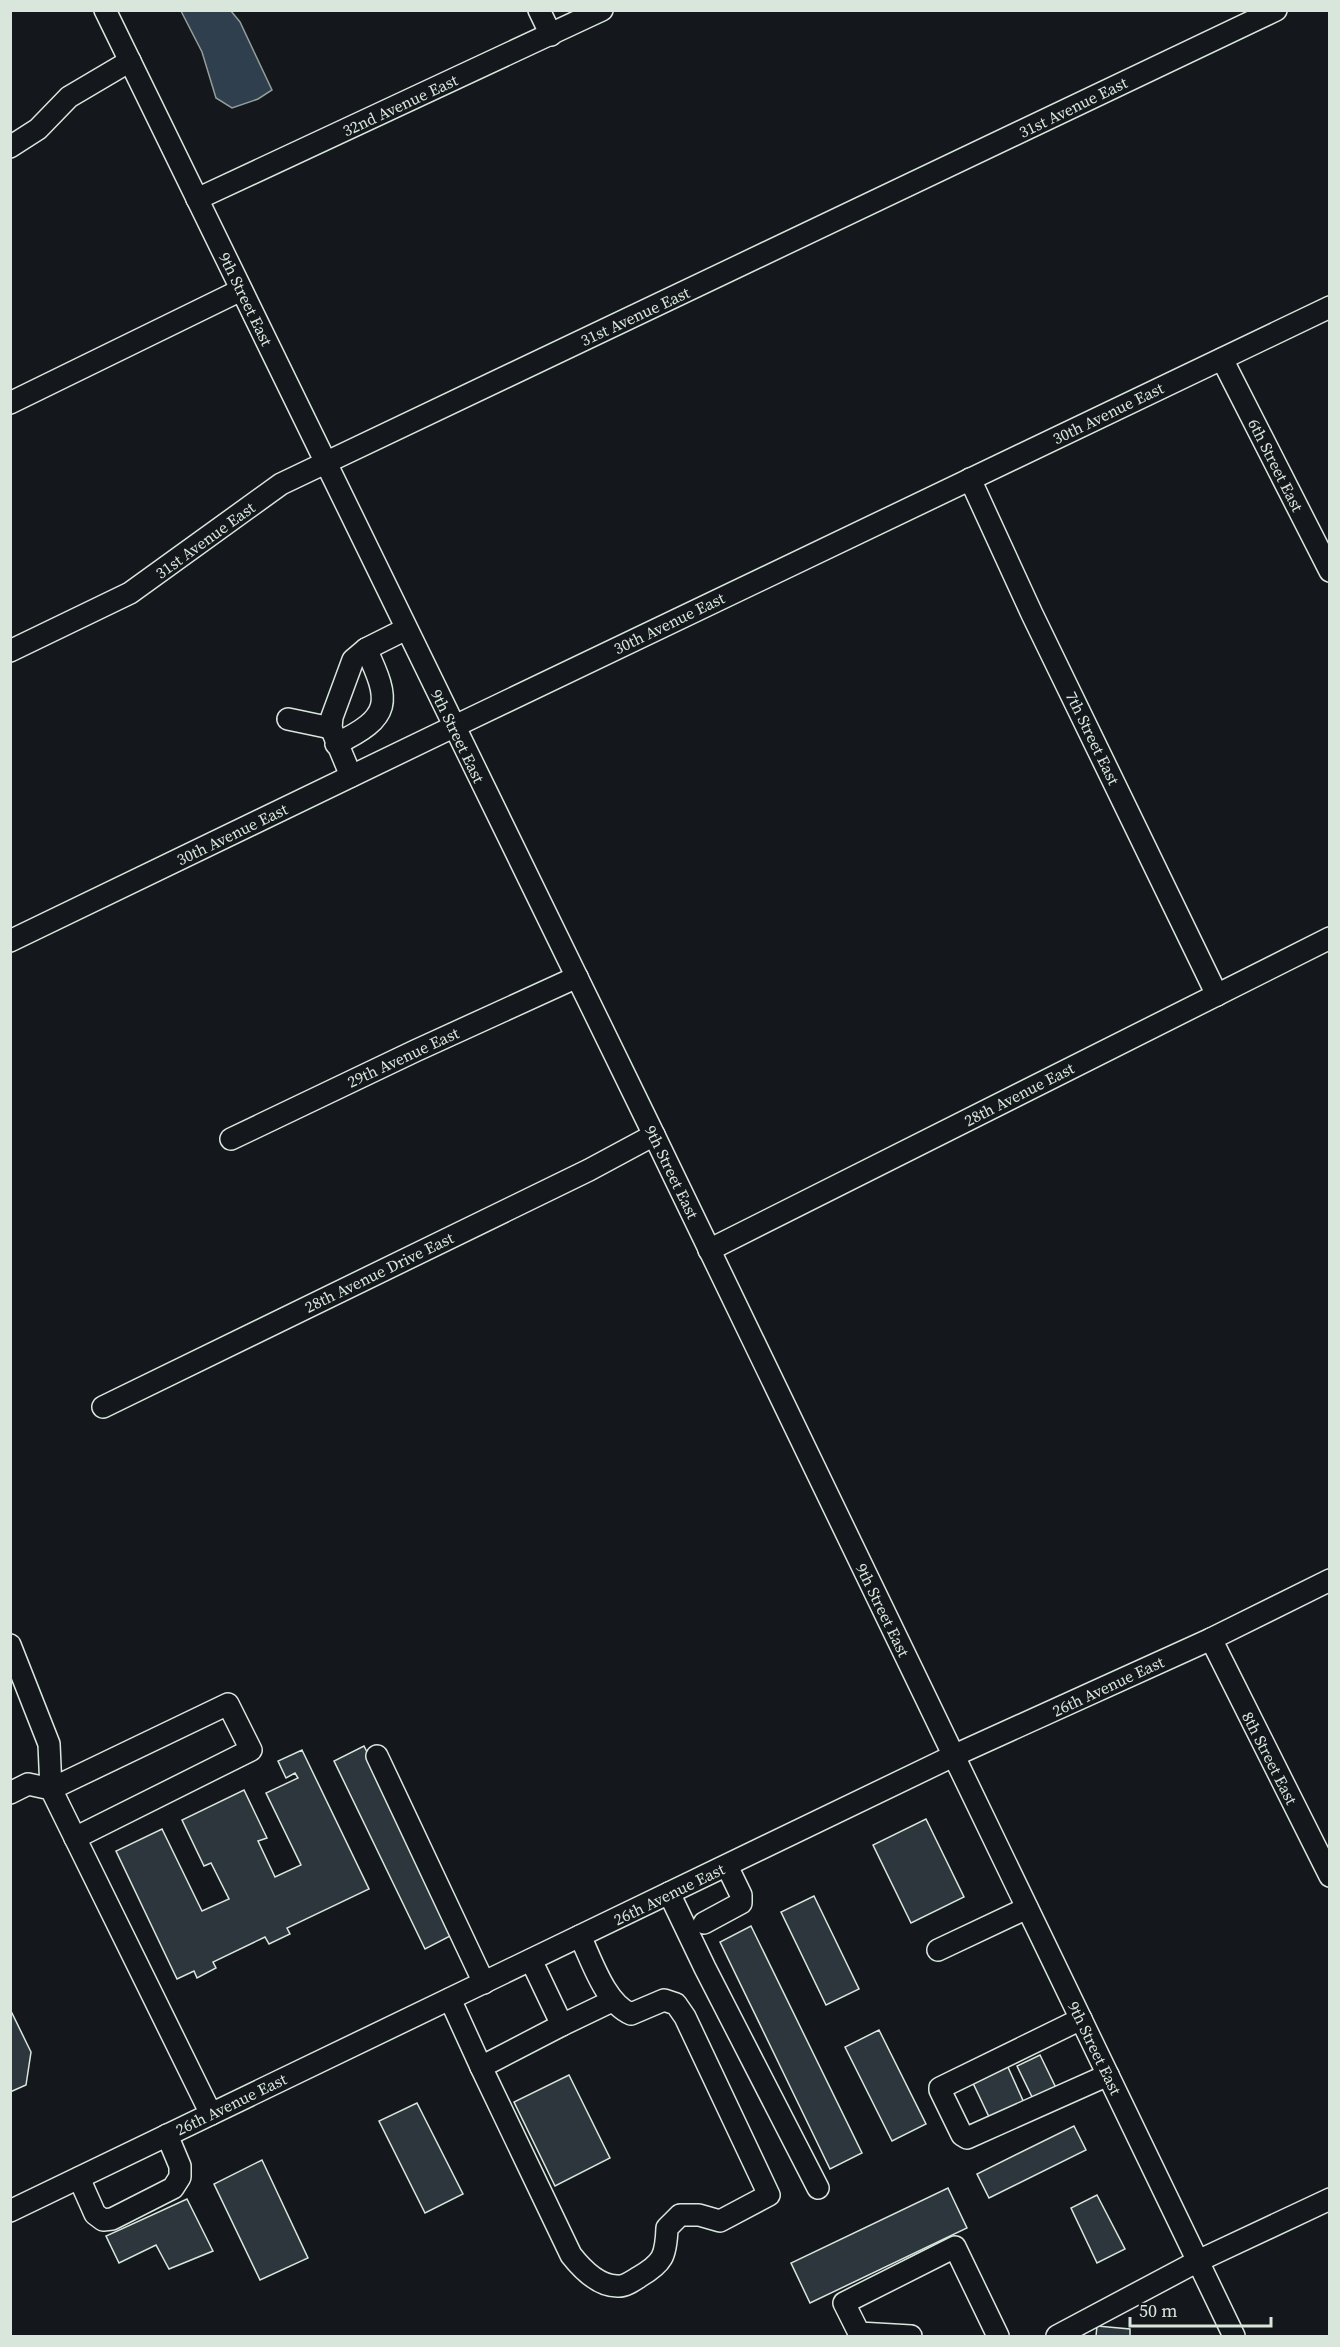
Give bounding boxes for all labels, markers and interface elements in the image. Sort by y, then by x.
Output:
street label: 32nd Avenue East [339,68,462,141]
street label: 31st Avenue East [1015,71,1132,143]
street label: 9th Street East [214,249,278,350]
street label: 31st Avenue East [577,281,694,351]
street label: 30th Avenue East [1049,376,1168,449]
street label: 6th Street East [1243,415,1309,516]
street label: 31st Avenue East [151,496,260,584]
street label: 30th Avenue East [610,586,729,659]
street label: 9th Street East [426,686,490,787]
street label: 7th Street East [1061,688,1125,789]
street label: 30th Avenue East [173,797,292,870]
street label: 29th Avenue East [344,1021,463,1092]
street label: 28th Avenue East [960,1056,1078,1131]
street label: 9th Street East [640,1122,704,1223]
street label: 28th Avenue Drive East [301,1226,458,1318]
street label: 9th Street East [851,1560,915,1661]
street label: 26th Avenue East [1049,1650,1168,1721]
street label: 8th Street East [1237,1708,1303,1809]
street label: 26th Avenue East [610,1857,729,1930]
street label: 9th Street East [1063,1998,1127,2099]
street label: 26th Avenue East [172,2067,291,2140]
scale bar [1130,2290,1271,2328]
text: 50 m [1139,2298,1177,2323]

